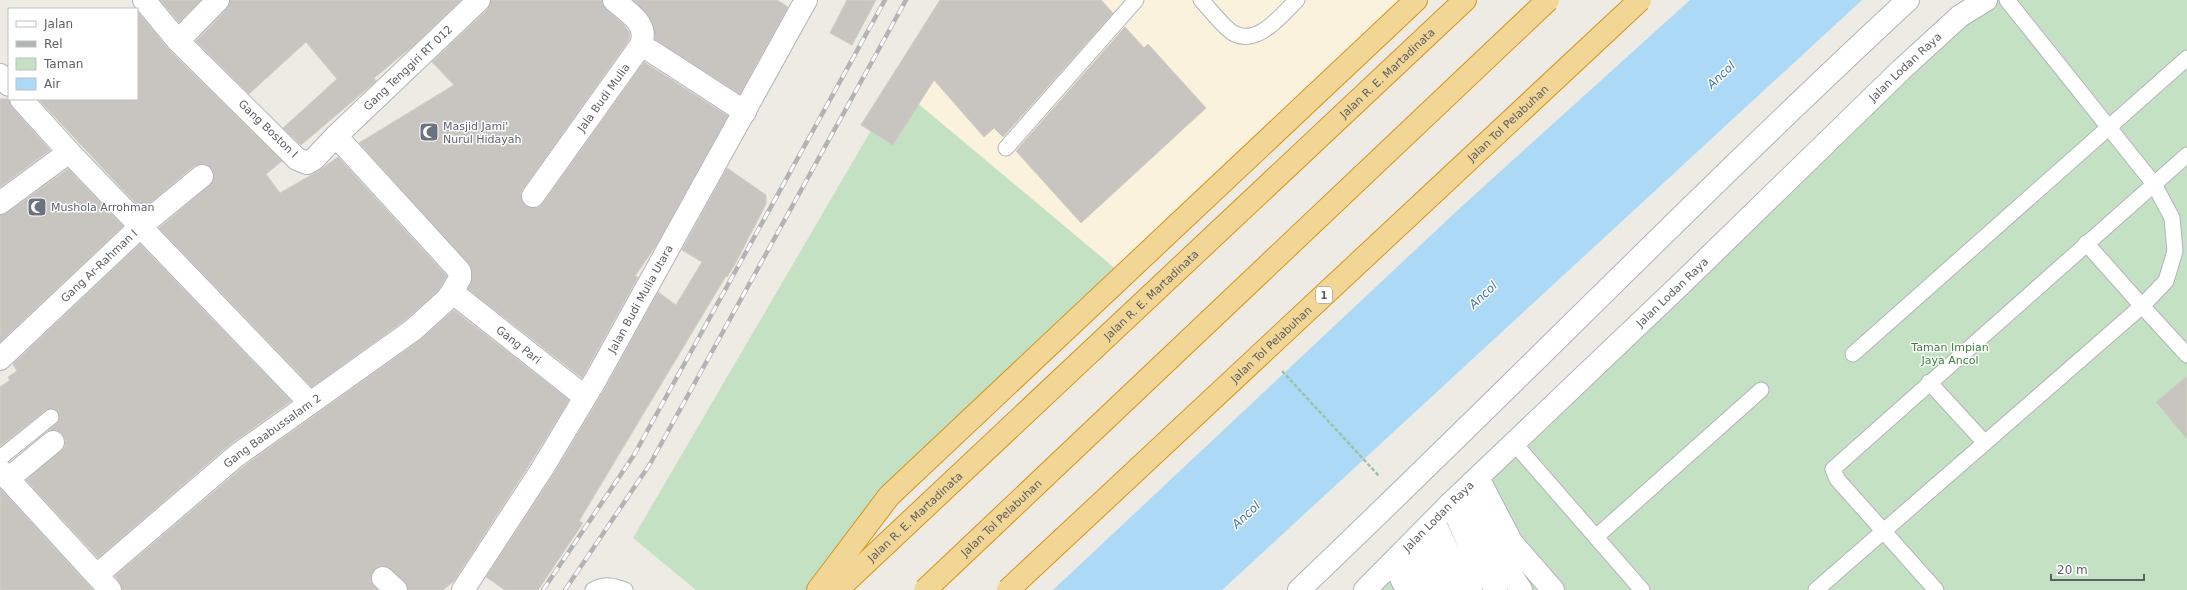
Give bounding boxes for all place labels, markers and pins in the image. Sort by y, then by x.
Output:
place label: Masjid Jami' Nurul Hidayah [443,120,522,146]
mosque icon: Masjid Jami' Nurul Hidayah [418,121,440,143]
mosque icon: Mushola Arrohman [26,196,48,218]
place label: Mushola Arrohman [51,201,154,214]

